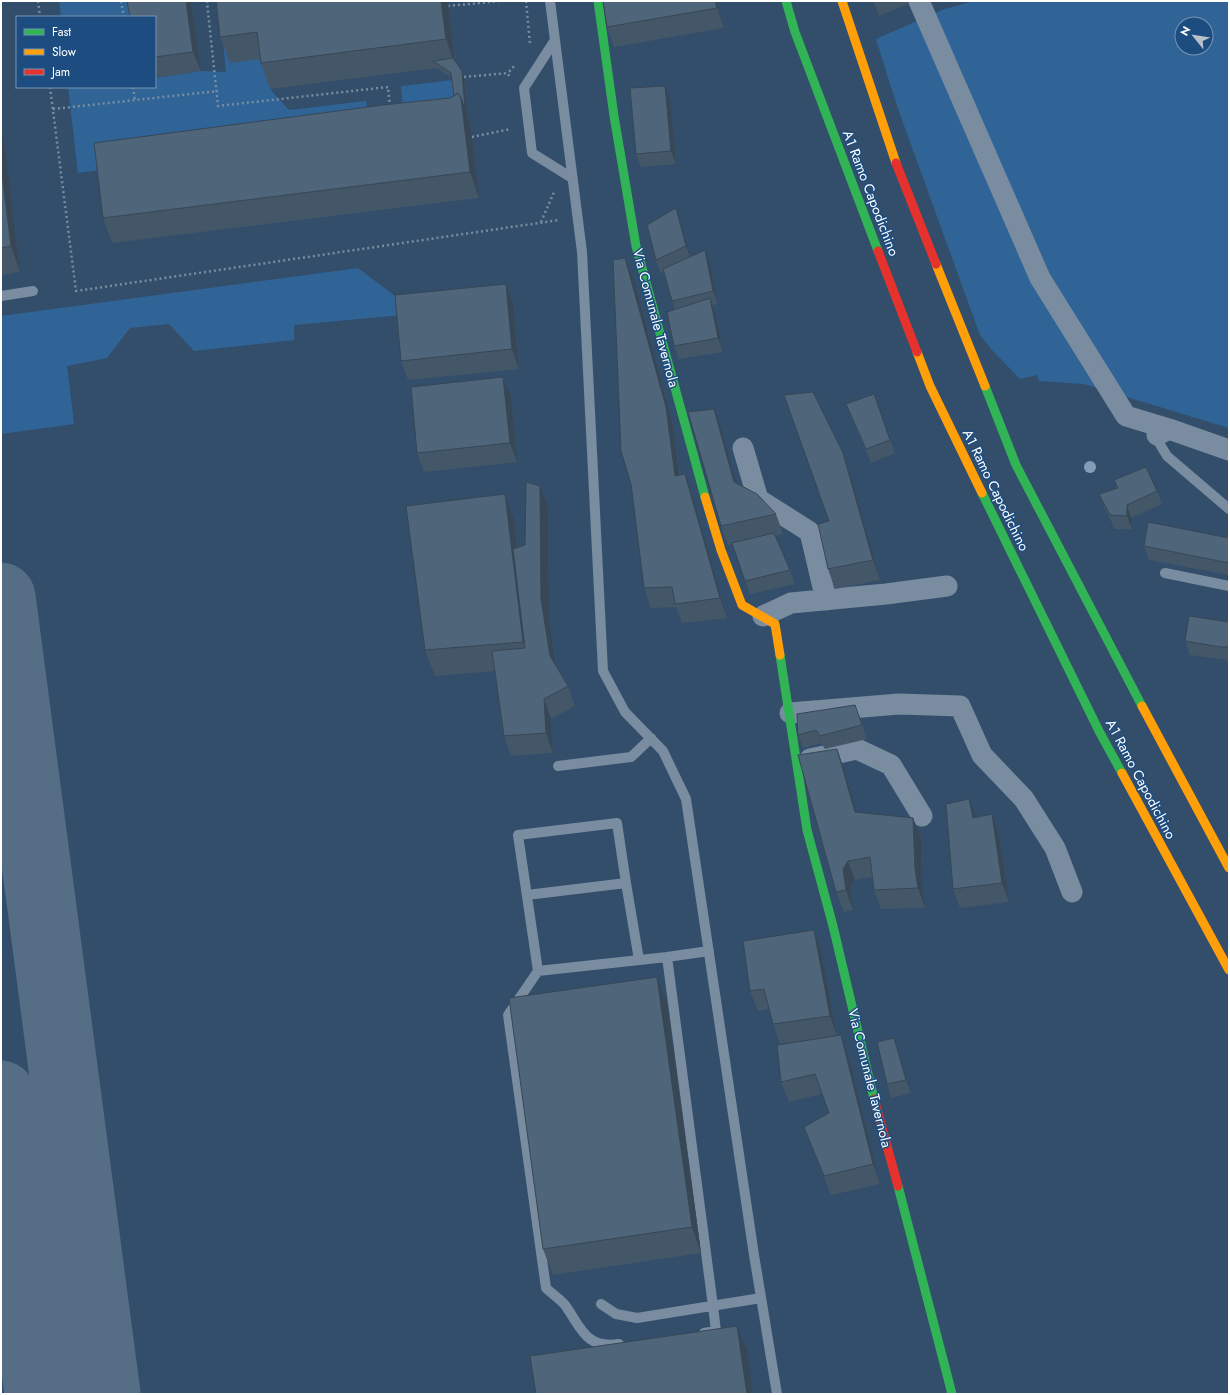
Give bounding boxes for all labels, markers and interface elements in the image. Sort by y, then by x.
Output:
legend [16,16,156,88]
north arrow [1174,16,1214,56]
text: Fast [52,23,71,41]
text: N [1176,23,1194,39]
text: Slow [52,43,77,61]
text: Jam [50,63,70,81]
street label: A1 Ramo Capodichino [838,127,904,259]
street label: Via Comunale Tavernola [628,246,684,390]
street label: A1 Ramo Capodichino [958,426,1034,555]
street label: A1 Ramo Capodichino [1101,715,1181,843]
street label: Via Comunale Tavernola [843,1006,897,1150]

